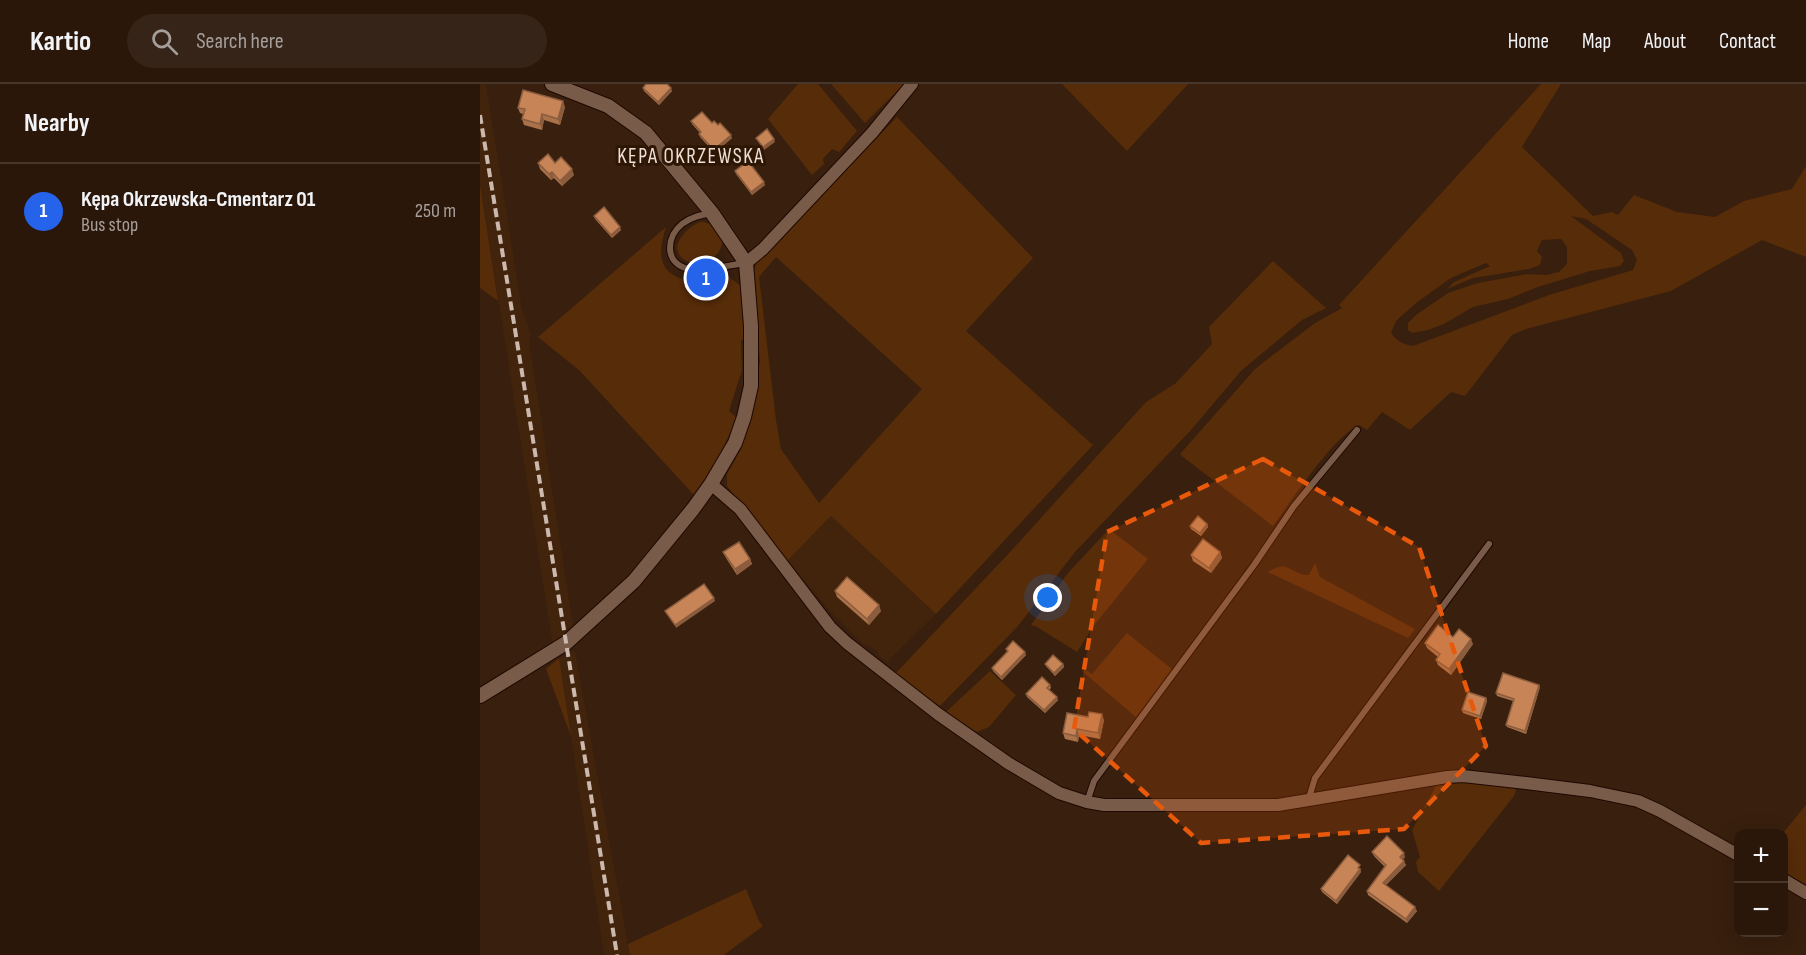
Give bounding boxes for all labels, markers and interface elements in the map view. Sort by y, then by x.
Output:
search box [127,14,547,68]
text: Kartio [30,25,91,58]
icon: search [148,25,181,58]
text: Search here [196,28,284,55]
text: Home [1508,29,1549,54]
text: Map [1582,29,1611,54]
text: About [1644,29,1686,54]
text: Contact [1719,29,1776,54]
text: Nearby [24,108,90,139]
district label: KĘPA OKRZEWSKA [617,144,765,169]
text: Kępa Okrzewska-Cmentarz 01 [81,186,315,213]
text: 1 [40,199,47,223]
text: 250 m [415,199,456,223]
text: Bus stop [81,213,138,237]
pin: 1 [686,256,726,300]
your location [1033,583,1062,612]
map controls [1734,829,1788,937]
button: + [1734,829,1788,883]
button: − [1734,883,1788,937]

